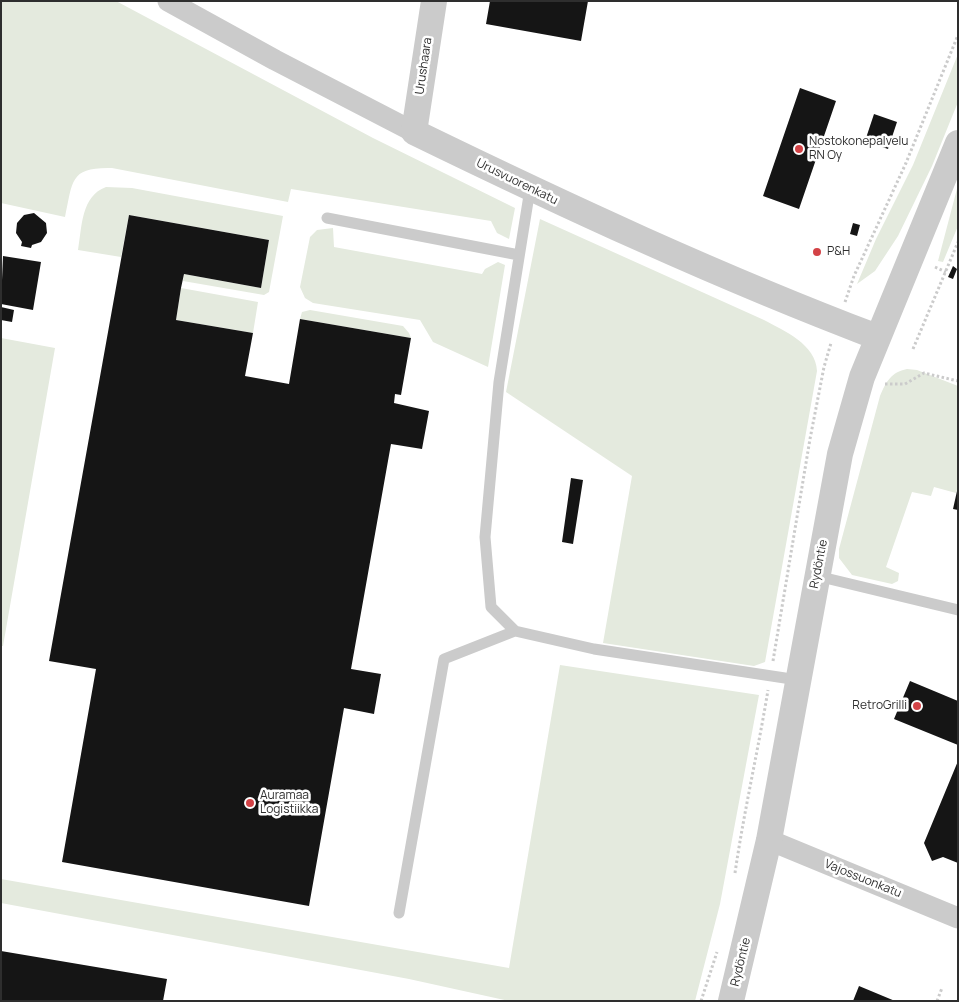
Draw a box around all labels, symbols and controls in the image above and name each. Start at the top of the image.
street label: Urushaara [413,37,435,95]
place label: Nostokonepalvelu RN Oy [809,135,908,163]
marker: Nostokonepalvelu RN Oy [793,143,805,155]
street label: Urusvuorenkatu [474,156,560,208]
place label: P&H [827,245,850,259]
marker: P&H [811,246,823,258]
street label: Rydöntie [807,538,831,590]
place label: RetroGrilli [852,699,907,713]
marker: RetroGrilli [911,700,923,712]
place label: Auramaa Logistiikka [260,789,318,817]
marker: Auramaa Logistiikka [244,797,256,809]
street label: Vajossuonkatu [822,857,904,901]
street label: Rydöntie [728,936,754,988]

